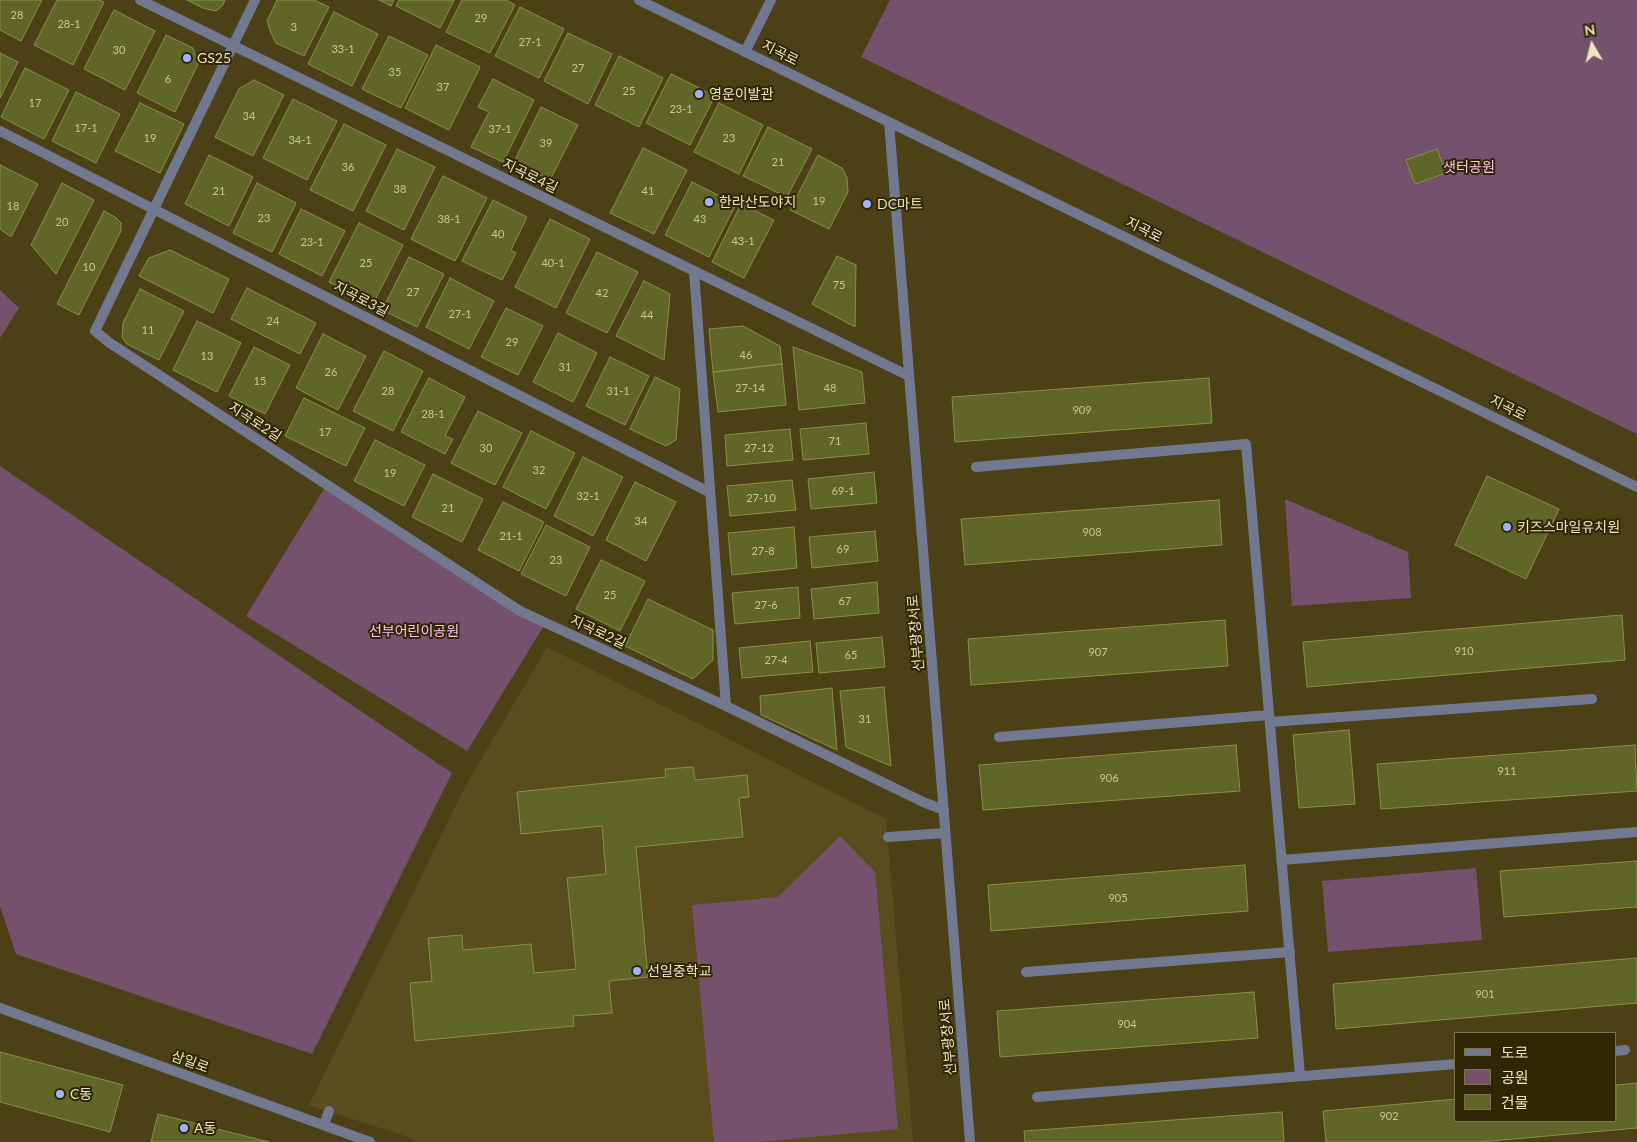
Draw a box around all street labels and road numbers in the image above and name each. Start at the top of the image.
street label: 지곡로 [759,37,801,69]
street label: 지곡로4길 [500,155,560,197]
street label: 지곡로 [1123,214,1165,246]
street label: 지곡로3길 [331,278,391,320]
street label: 지곡로 [1487,392,1529,424]
street label: 지곡로2길 [225,399,285,445]
street label: 선부광장서로 [904,594,928,672]
street label: 지곡로2길 [567,612,629,652]
street label: 선부광장서로 [936,998,960,1076]
street label: 삼일로 [169,1047,211,1077]

